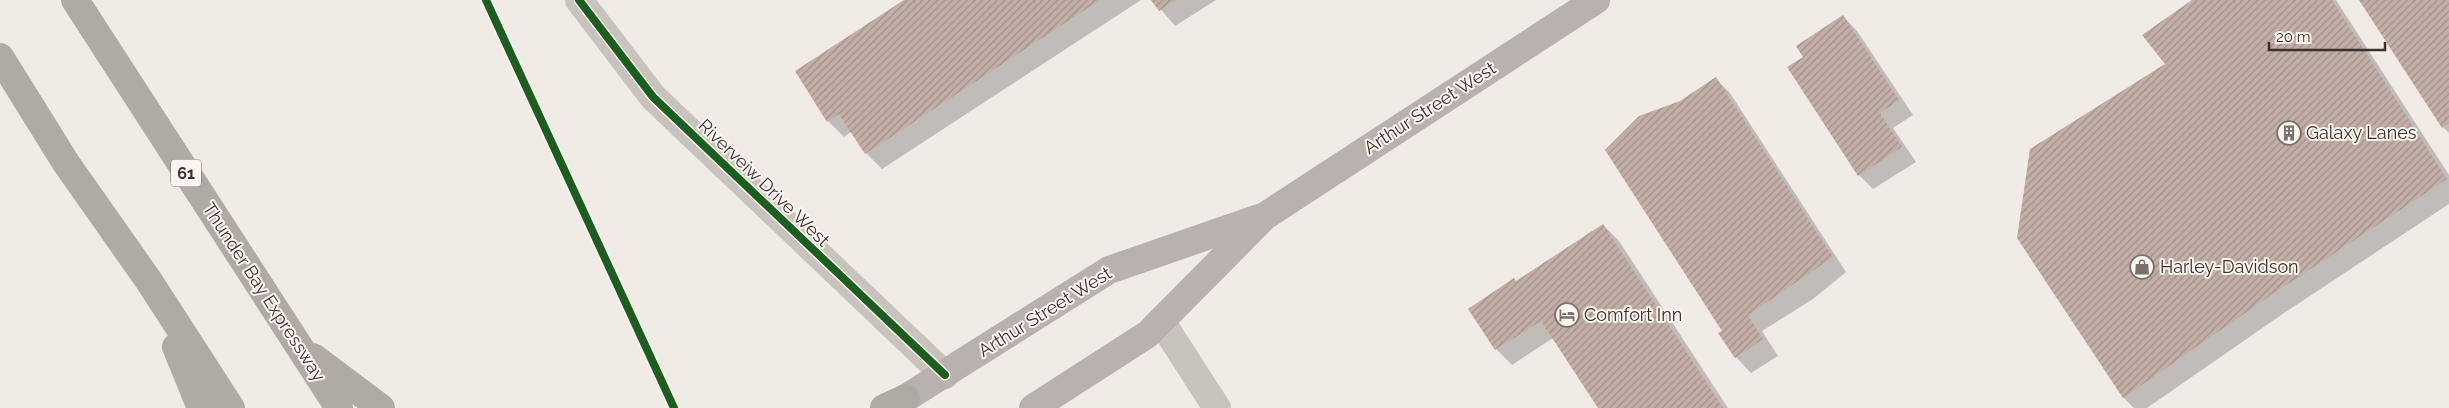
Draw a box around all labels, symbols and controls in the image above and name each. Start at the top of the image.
scale bar [2269,20,2385,52]
text: 20 m [2276,28,2311,46]
street label: Arthur Street West [1360,57,1500,158]
street label: Riverveiw Drive West [694,115,834,251]
building icon: Galaxy Lanes [2276,120,2302,146]
place label: Galaxy Lanes [2306,122,2417,143]
road number: 61 [171,160,201,187]
street label: Thunder Bay Expressway [199,198,330,385]
shop icon: Harley-Davidson [2129,254,2155,280]
place label: Harley-Davidson [2160,256,2299,277]
street label: Arthur Street West [974,262,1115,361]
hotel icon: Comfort Inn [1554,302,1580,328]
place label: Comfort Inn [1584,304,1682,325]

